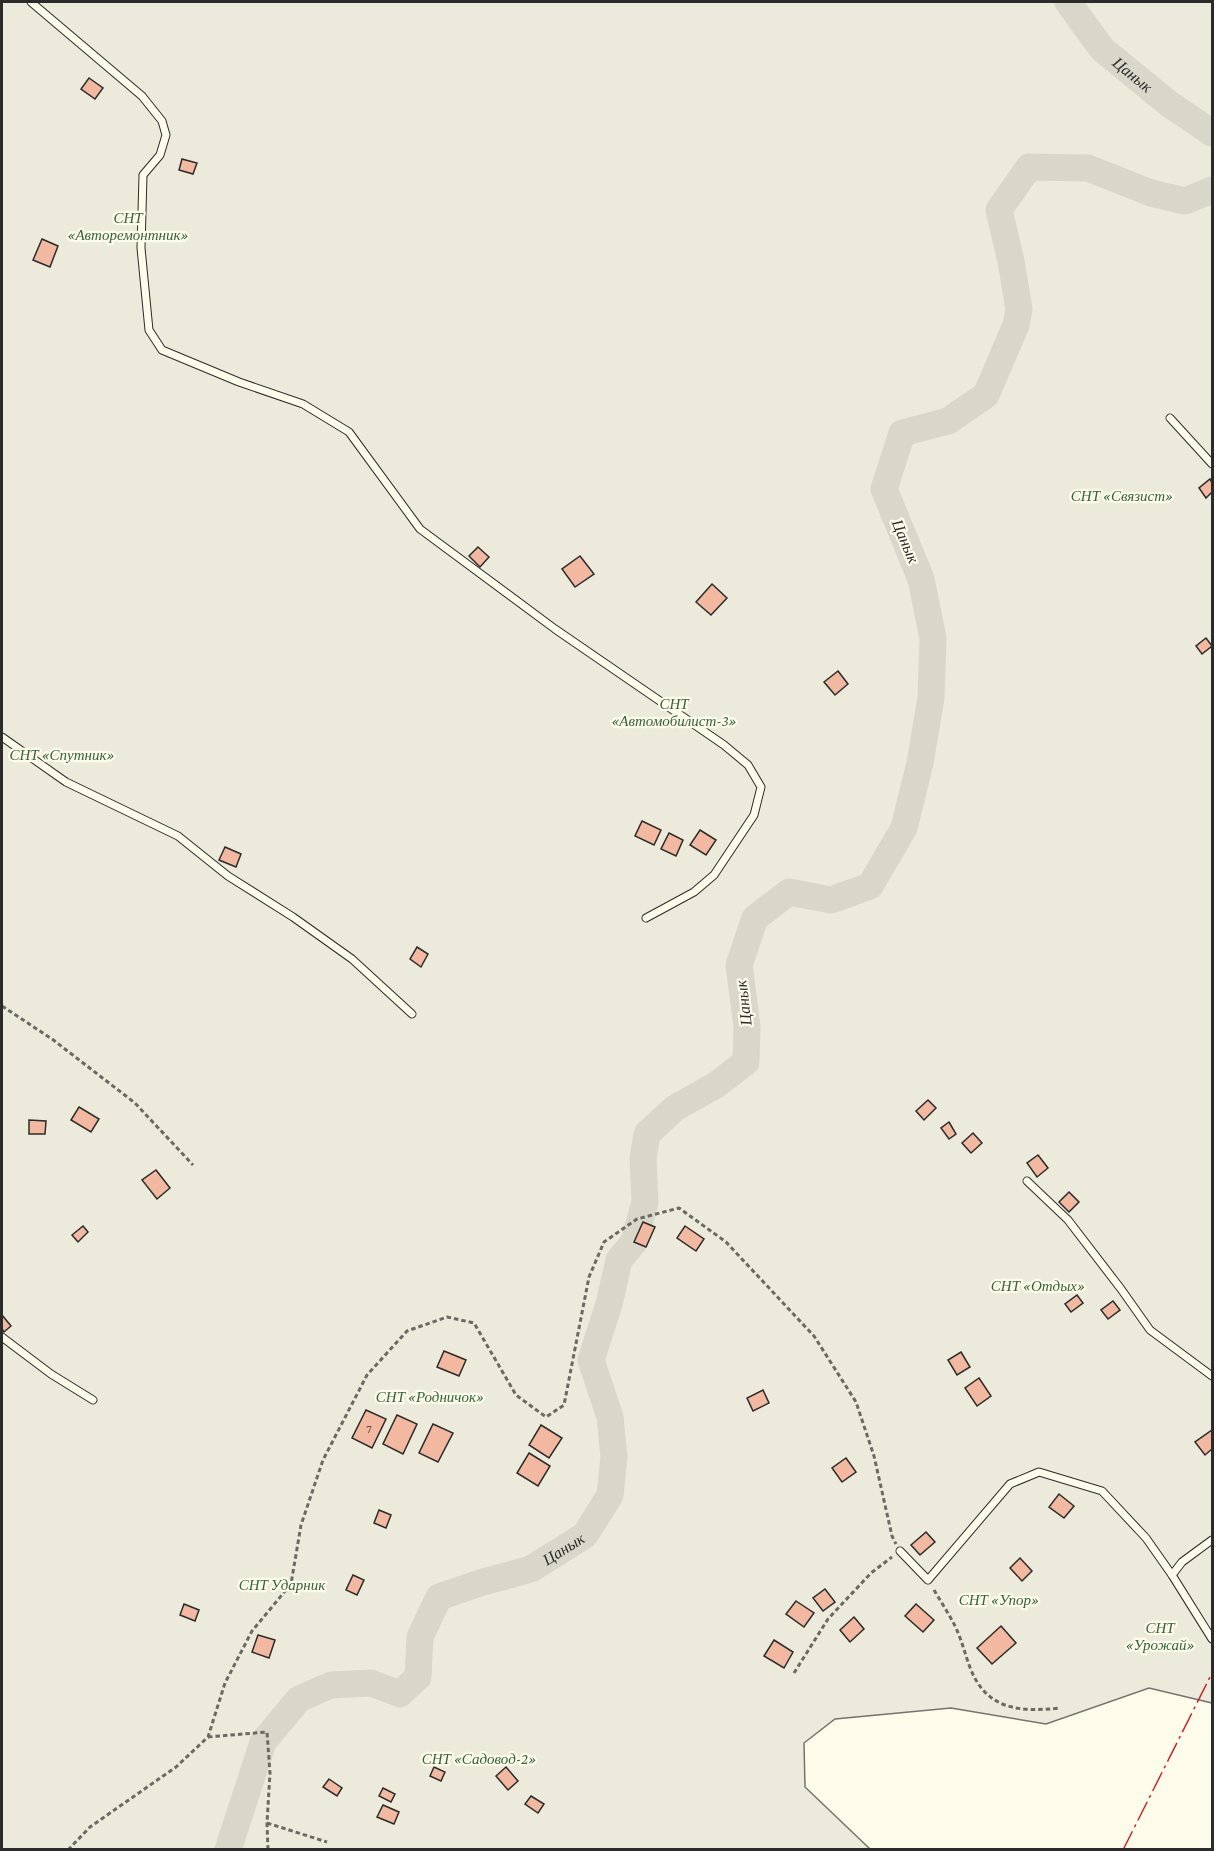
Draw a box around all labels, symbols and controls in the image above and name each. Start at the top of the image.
water label: Цанык [1108,53,1156,96]
park label: СНТ «Авторемонтник» [67,210,189,243]
park label: СНТ «Связист» [1071,488,1173,504]
water label: Цанык [887,516,923,566]
park label: СНТ «Автомобилист-3» [611,696,737,729]
park label: СНТ «Спутник» [9,747,115,763]
water label: Цанык [732,979,756,1028]
park label: СНТ «Отдых» [991,1278,1085,1294]
park label: СНТ «Родничок» [376,1389,484,1405]
house number: 7 [366,1422,372,1436]
water label: Цанык [539,1529,588,1570]
park label: СНТ Ударник [239,1577,326,1593]
park label: СНТ «Упор» [959,1592,1039,1608]
park label: СНТ «Урожай» [1125,1620,1195,1653]
park label: СНТ «Садовод-2» [422,1751,536,1767]

